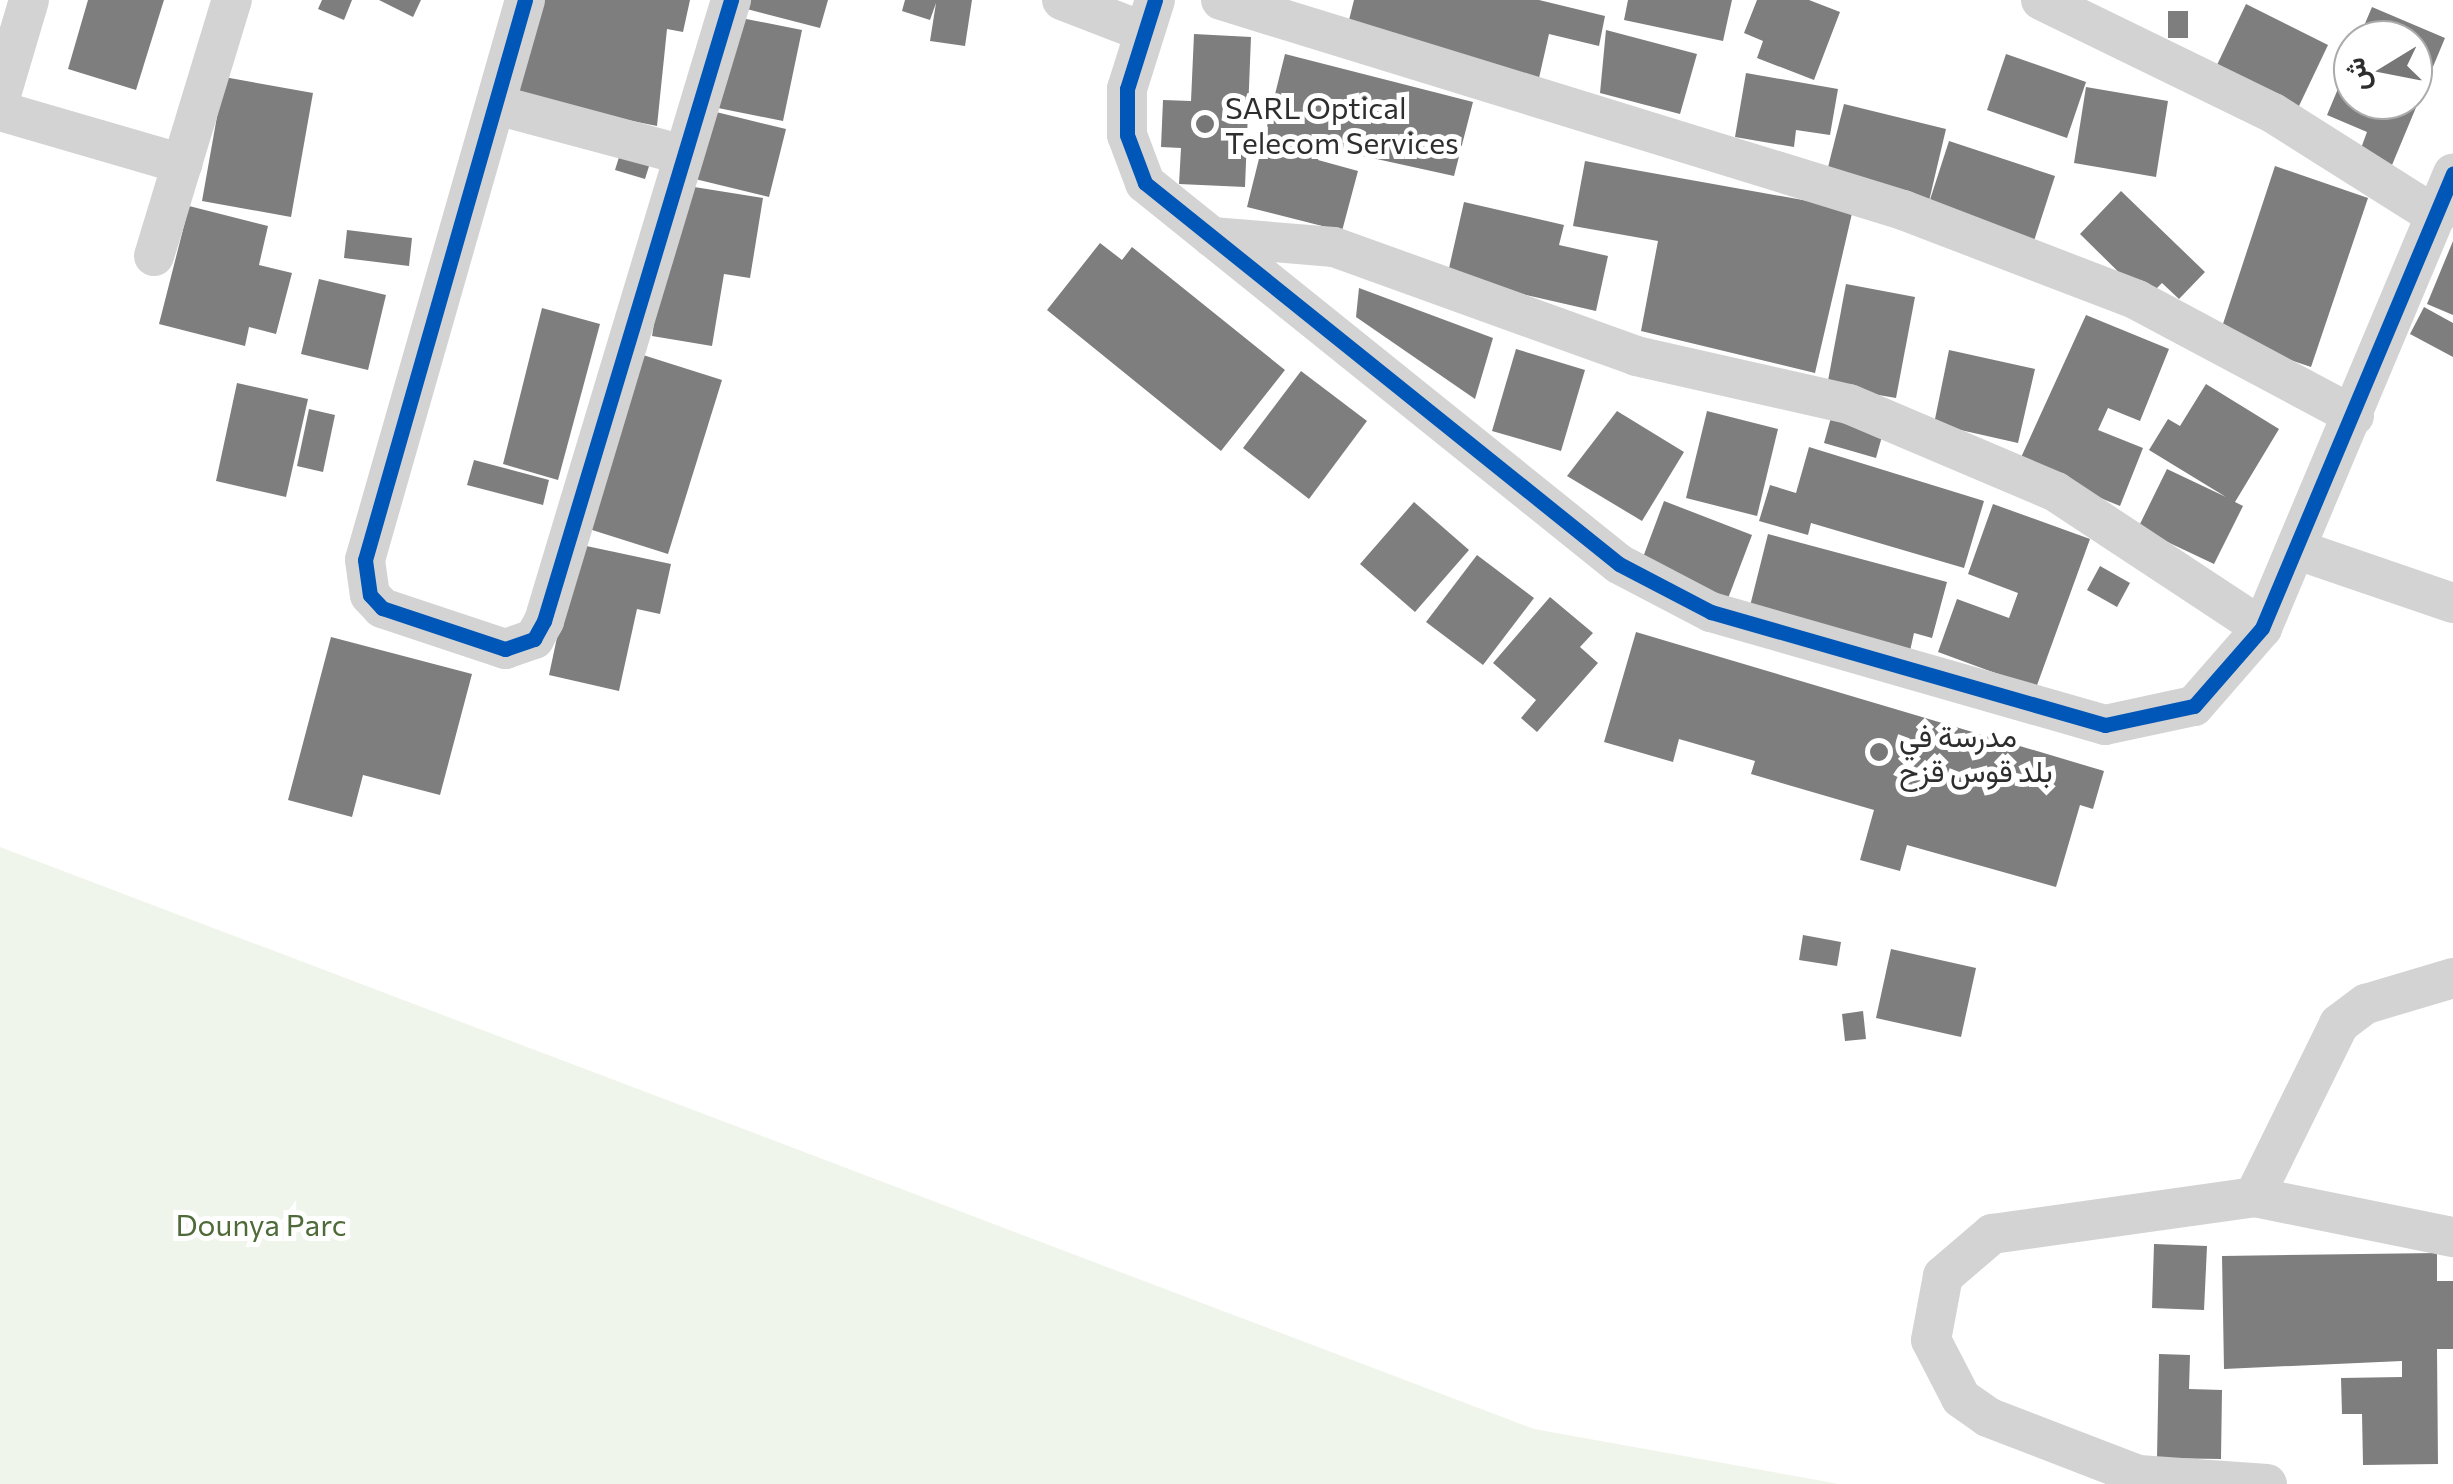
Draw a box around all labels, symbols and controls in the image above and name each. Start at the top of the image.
north arrow [2333,20,2433,120]
text: ش [2336,55,2375,94]
place label: SARL Optical Telecom Services [1225,89,1459,160]
marker: SARL Optical Telecom Services [1194,113,1216,135]
place label: مدرسة في بلد قوس قزح [1899,717,2053,788]
marker: مدرسة في بلد قوس قزح [1868,741,1890,763]
park label: Dounya Parc [175,1206,347,1242]

